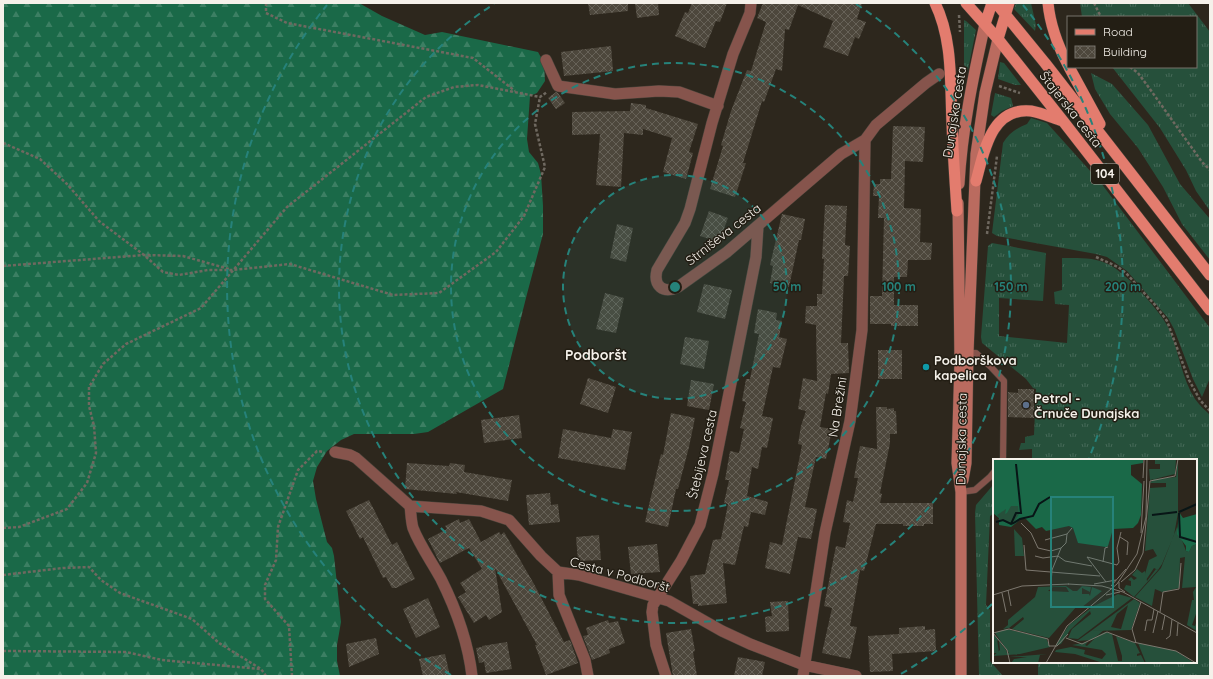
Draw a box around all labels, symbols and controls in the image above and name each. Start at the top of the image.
legend [1067,16,1197,68]
text: Road [1103,24,1133,39]
text: Building [1103,44,1147,59]
street label: Dunajska cesta [939,65,969,159]
street label: Štajerska cesta [1036,68,1106,150]
road number: 104 [1091,164,1119,184]
street label: Strniševa cesta [682,200,764,268]
text: 50 m [773,279,801,294]
text: 100 m [882,279,916,294]
text: 150 m [994,279,1028,294]
text: 200 m [1105,279,1141,294]
centre of rings [668,280,682,294]
district label: Podboršt [565,346,627,364]
place label: Podborškova kapelica [934,352,1017,383]
marker: Podborškova kapelica [921,362,931,372]
street label: Na Brežini [824,376,850,438]
place label: Petrol - Črnuče Dunajska [1034,390,1139,421]
street label: Dunajska cesta [952,393,970,485]
marker: Petrol - Črnuče Dunajska [1021,400,1031,410]
street label: Štebijeva cesta [684,408,720,500]
inset map [993,459,1197,663]
street label: Cesta v Podboršt [568,553,672,595]

